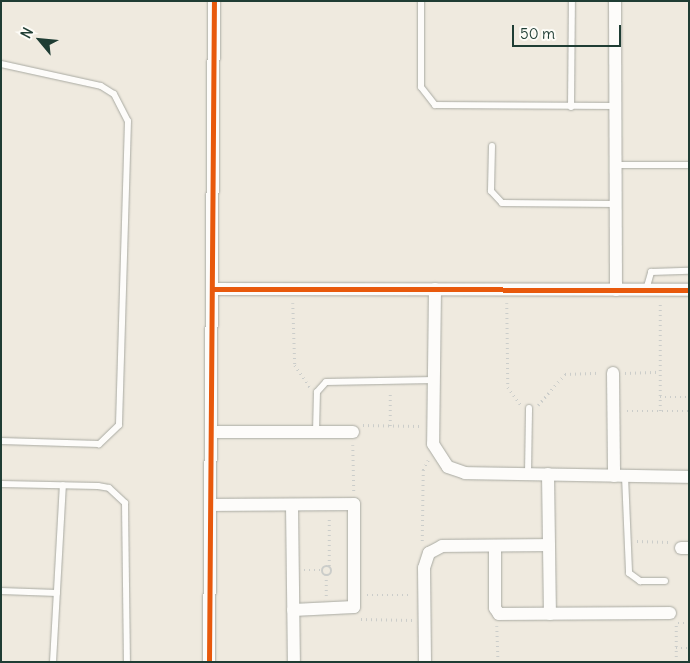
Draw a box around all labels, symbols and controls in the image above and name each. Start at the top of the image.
north arrow [15,15,65,65]
scale bar [515,15,624,47]
text: N [17,24,37,41]
text: 50 m [520,24,555,43]

